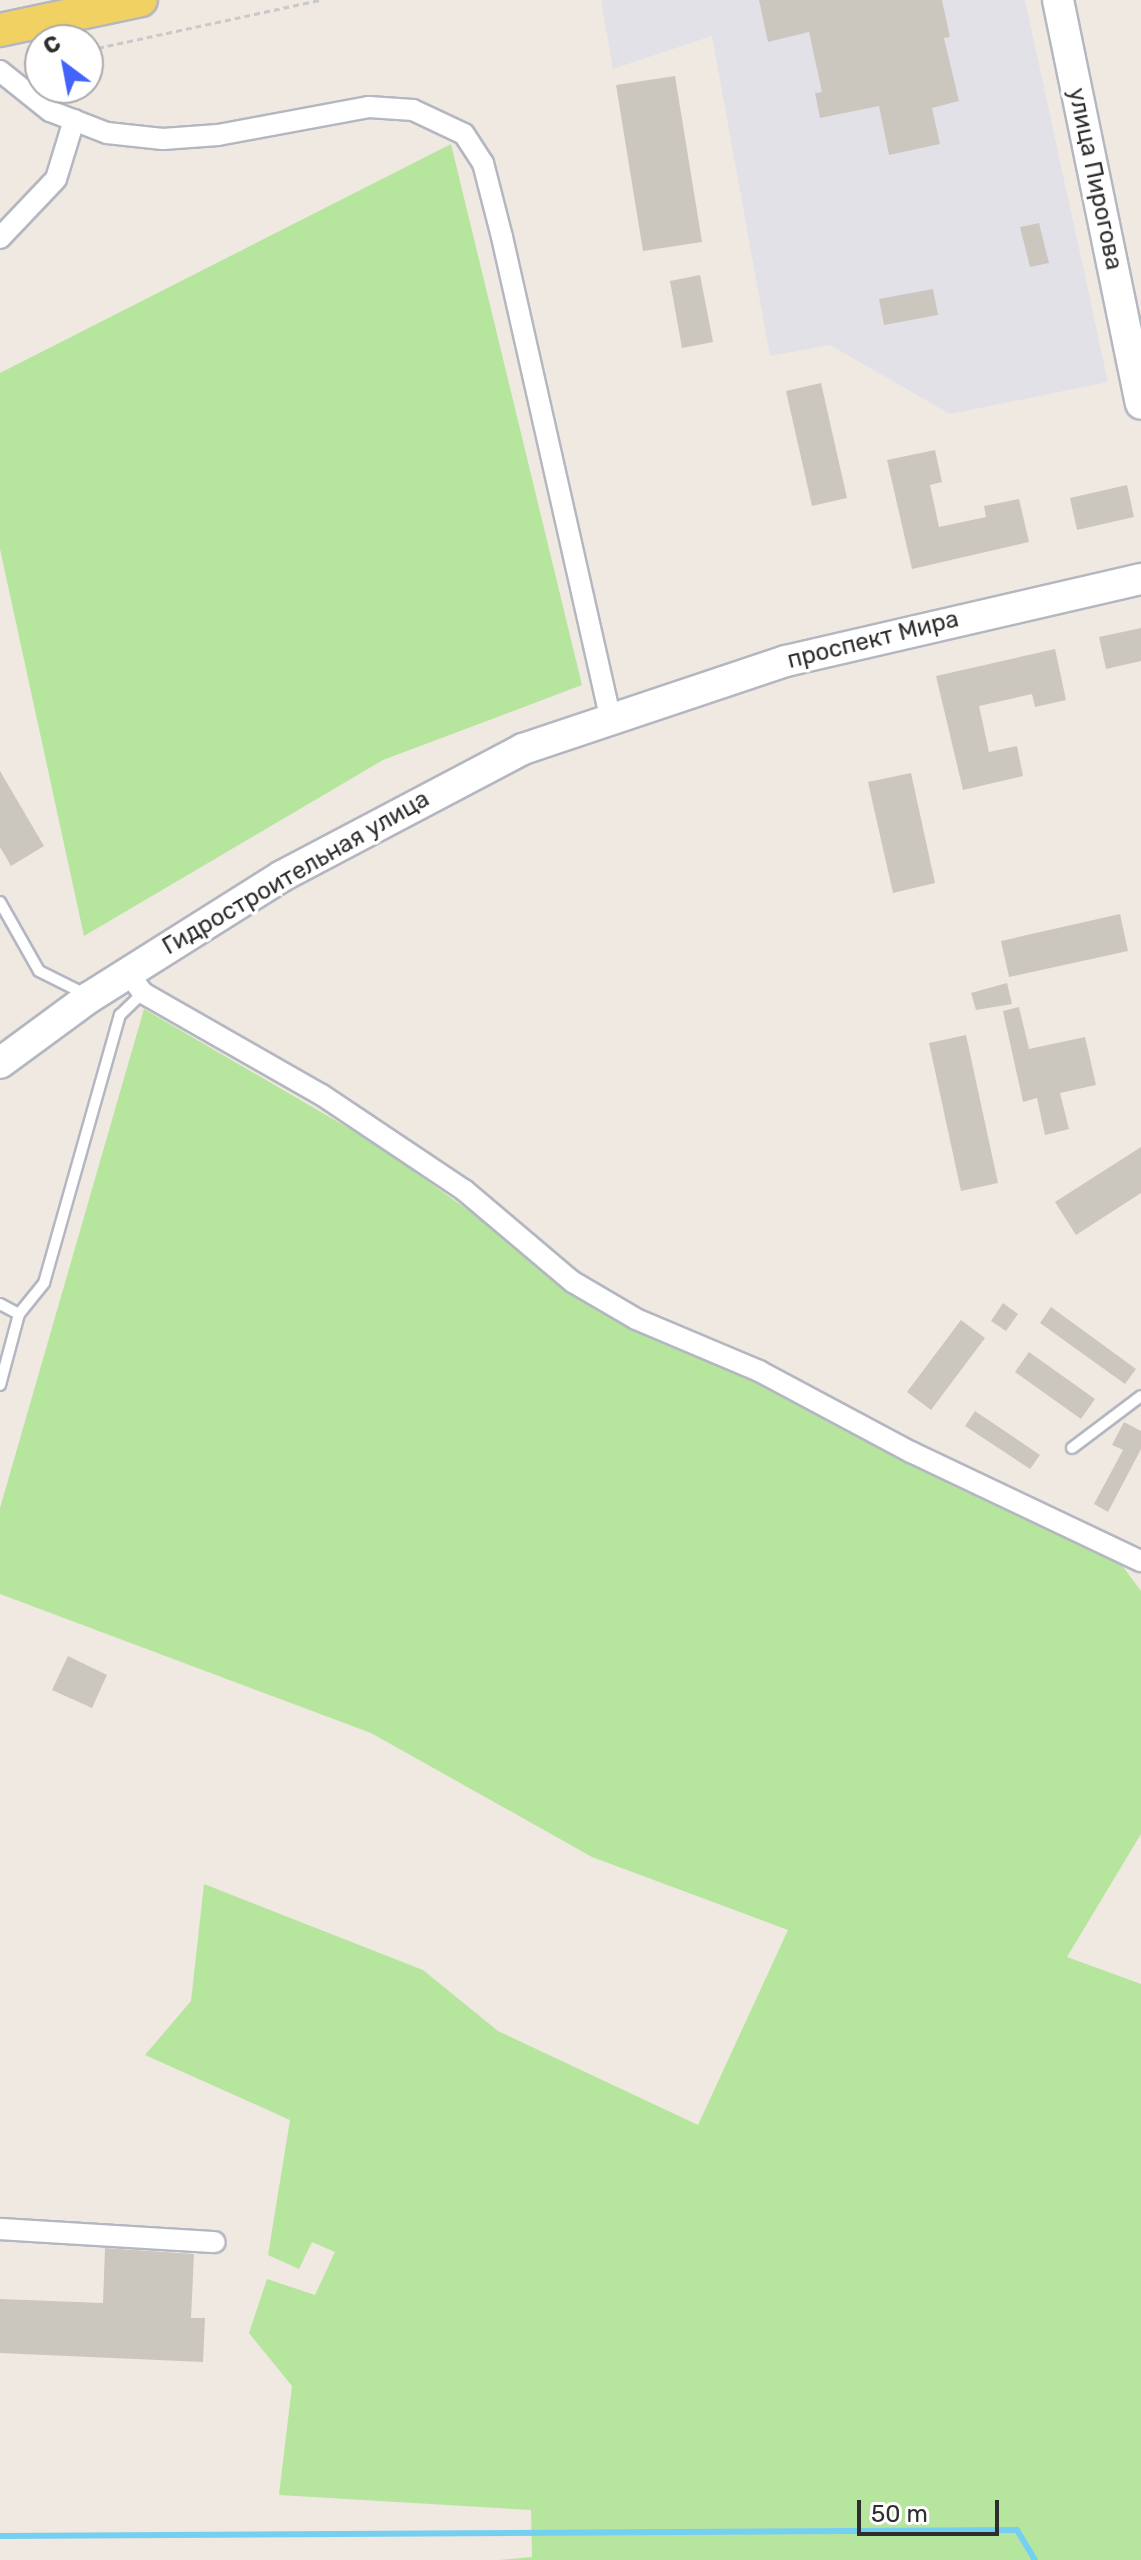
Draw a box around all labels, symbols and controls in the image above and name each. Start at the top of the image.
north arrow [24,24,104,104]
text: С [38,29,66,60]
street label: улица Пирогова [1062,85,1128,273]
street label: проспект Мира [784,605,962,675]
street label: Гидростроительная улица [157,785,435,961]
scale bar [861,2484,1003,2534]
text: 50 m [871,2500,928,2528]

